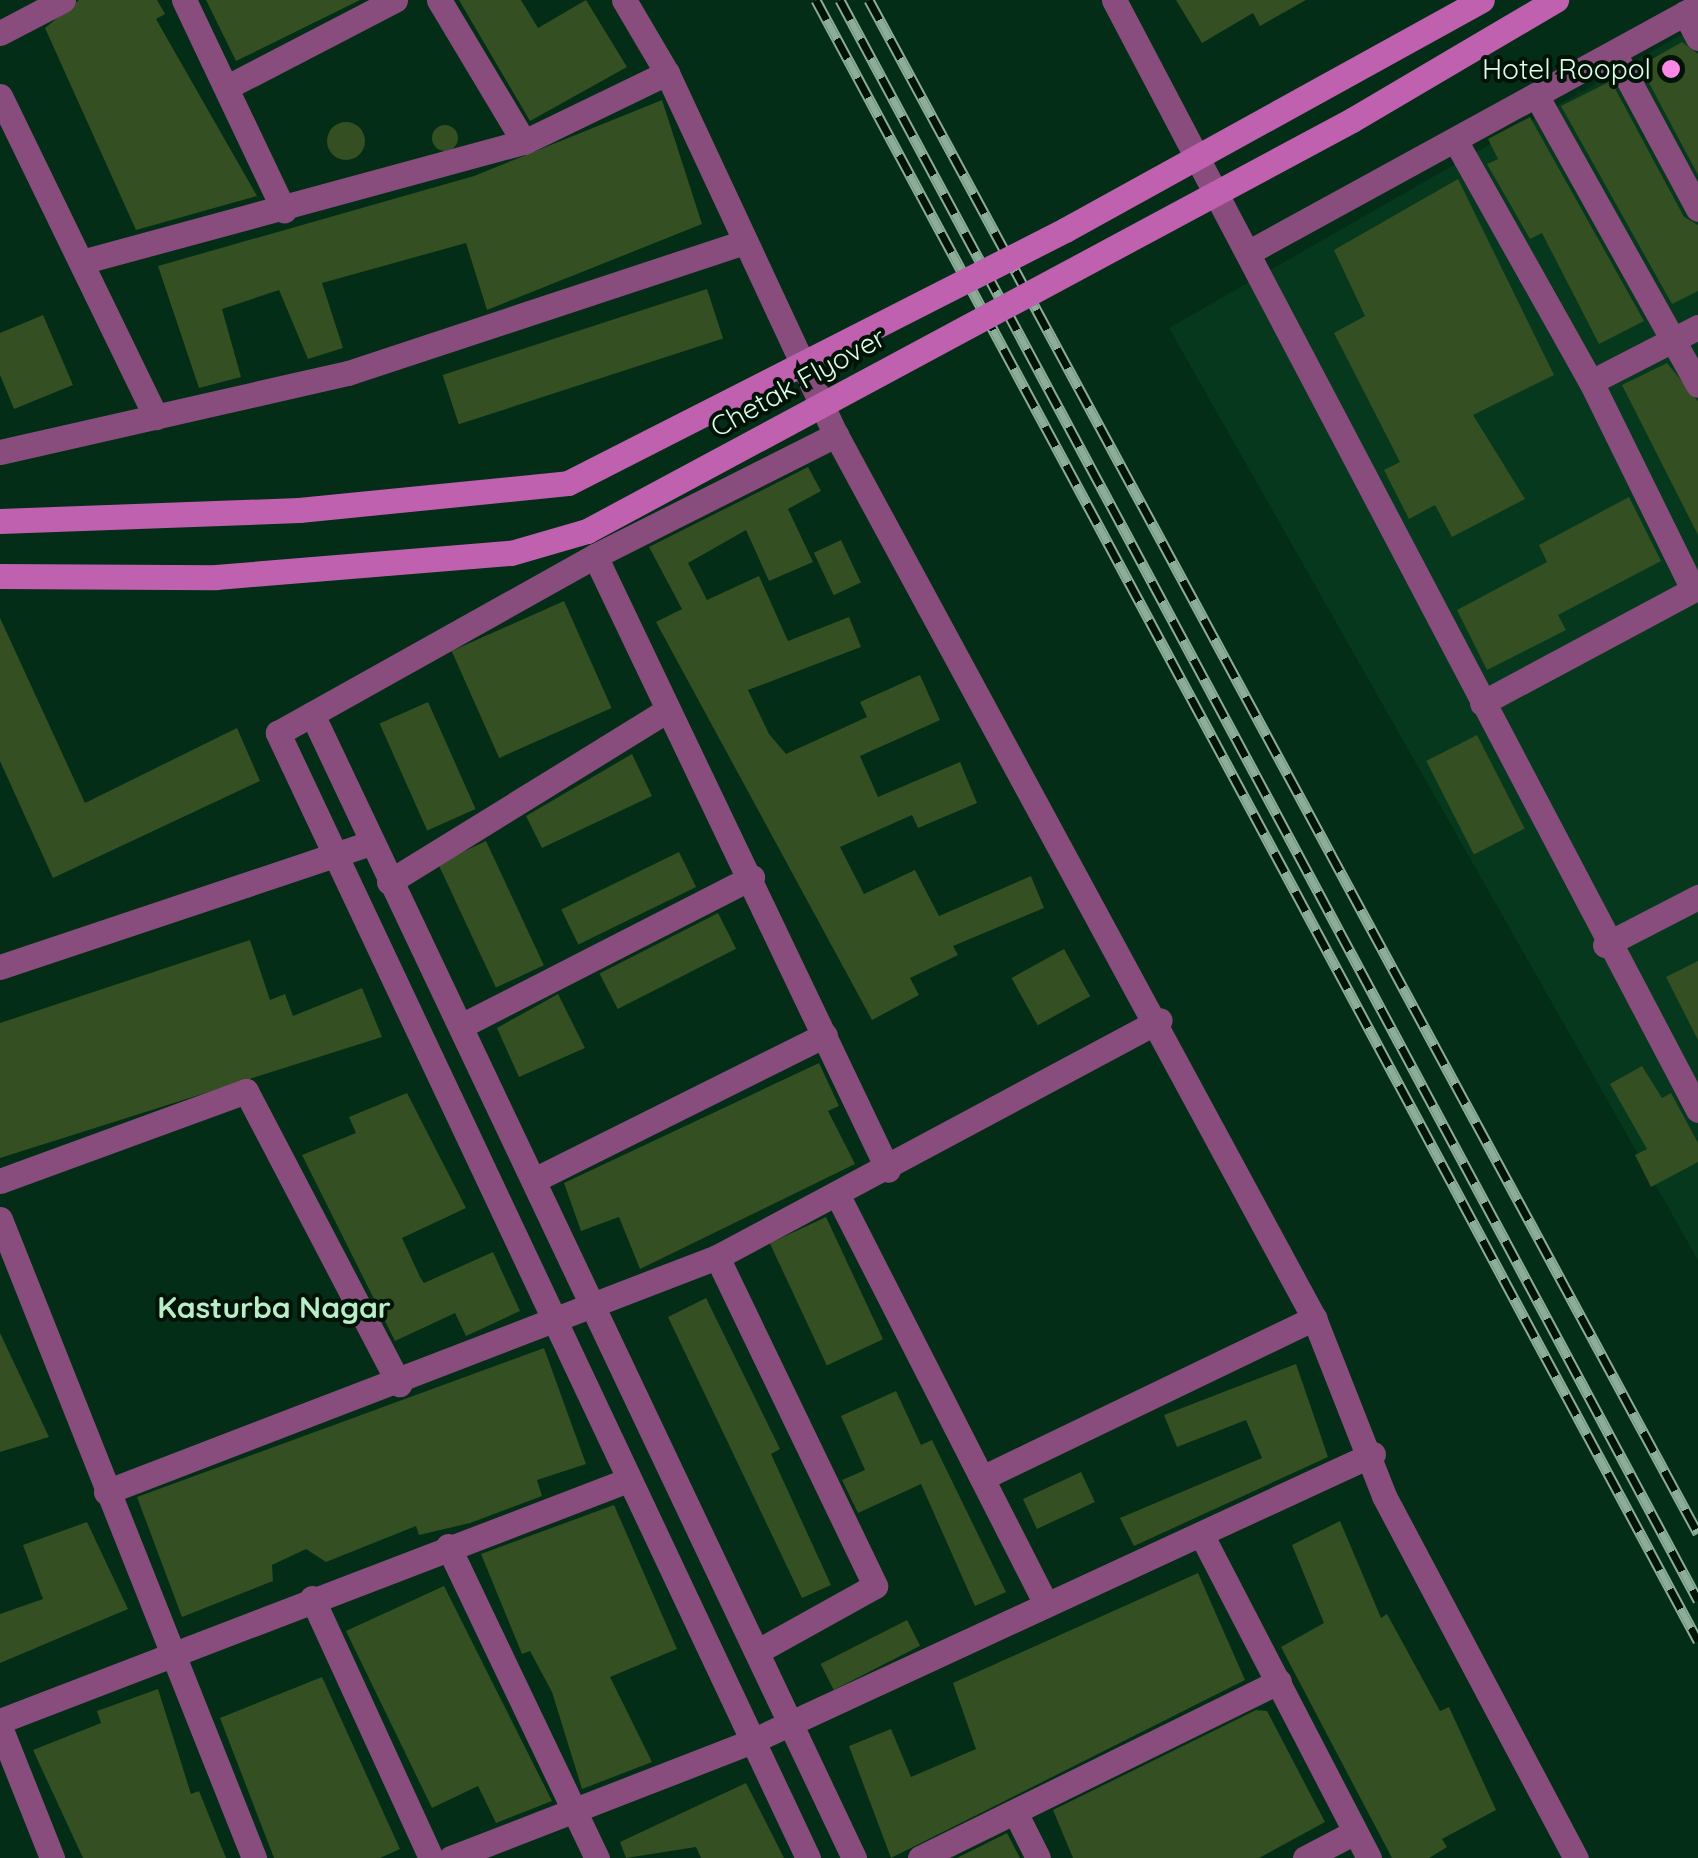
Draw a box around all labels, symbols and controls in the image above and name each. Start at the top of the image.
place label: Hotel Roopol [1482,52,1651,86]
marker: Hotel Roopol [1660,58,1682,80]
street label: Chetak Flyover [705,320,891,444]
district label: Kasturba Nagar [157,1289,391,1325]

